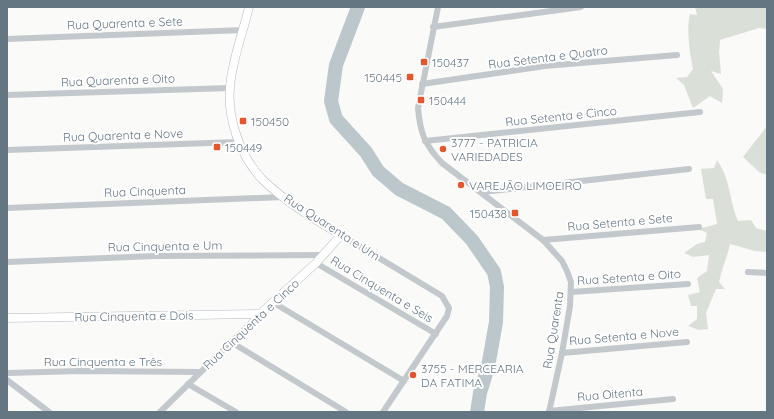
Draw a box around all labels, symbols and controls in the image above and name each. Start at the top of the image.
street label: Rua Quarenta e Sete [67,13,183,33]
street label: Rua Setenta e Quatro [487,42,609,72]
place label: 150437 [432,55,469,70]
marker: 150437 [419,57,429,67]
place label: 150445 [365,70,402,85]
street label: Rua Quarenta e Oito [61,71,175,89]
marker: 150445 [405,72,415,82]
place label: 150444 [429,93,466,108]
marker: 150444 [416,95,426,105]
street label: Rua Setenta e Cinco [505,103,617,129]
place label: 150450 [251,114,289,129]
marker: 150450 [238,116,248,126]
street label: Rua Quarenta e Nove [63,125,184,145]
place label: 3777 - PATRICIA VARIEDADES [451,135,538,164]
place label: 150449 [225,140,263,155]
marker: 150449 [212,142,222,152]
marker: 3777 - PATRICIA VARIEDADES [438,144,448,154]
place label: VAREJÃO LIMOEIRO [469,178,582,193]
marker: VAREJÃO LIMOEIRO [456,180,466,190]
street label: Rua Cinquenta [104,182,186,200]
street label: Rua Quarenta e Um [281,190,383,264]
place label: 150438 [470,206,507,221]
marker: 150438 [510,208,520,218]
street label: Rua Setenta e Sete [567,210,673,234]
street label: Rua Cinquenta e Um [108,237,222,254]
street label: Rua Cinquenta e Seis [328,252,436,326]
street label: Rua Setenta e Oito [576,266,682,288]
street label: Rua Cinquenta e Cinco [200,276,302,372]
street label: Rua Quarenta [539,290,567,370]
street label: Rua Cinquenta e Dois [74,307,194,325]
street label: Rua Setenta e Nove [568,324,680,348]
street label: Rua Cinquenta e Três [44,354,163,369]
place label: 3755 - MERCEARIA DA FATIMA [421,361,524,390]
marker: 3755 - MERCEARIA DA FATIMA [408,370,418,380]
street label: Rua Oitenta [576,384,644,404]

